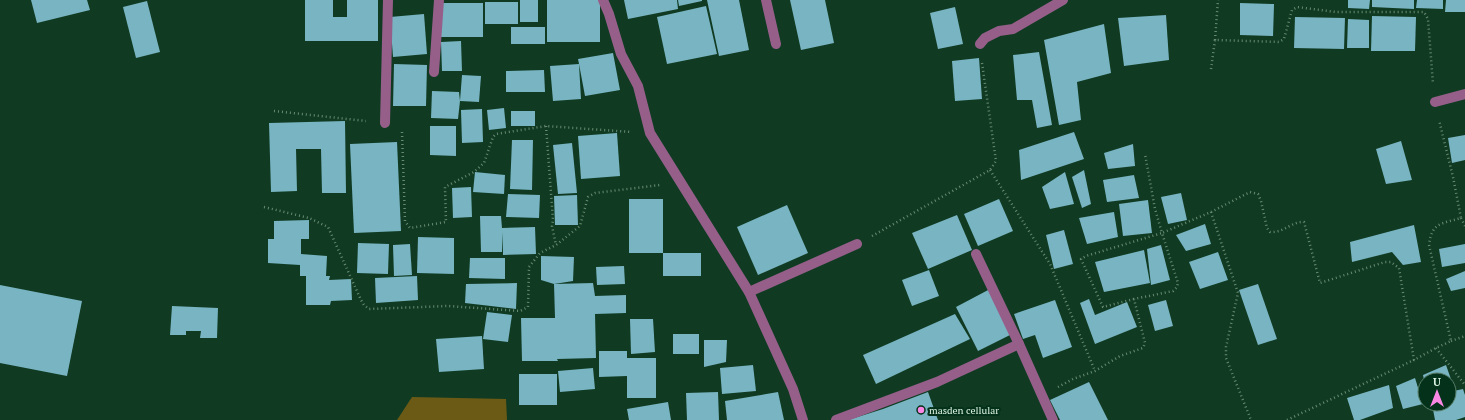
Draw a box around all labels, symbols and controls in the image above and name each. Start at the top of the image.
north arrow [1417,372,1457,412]
text: U [1433,375,1441,389]
place label: masden cellular [929,404,999,417]
marker: masden cellular [916,405,926,415]

